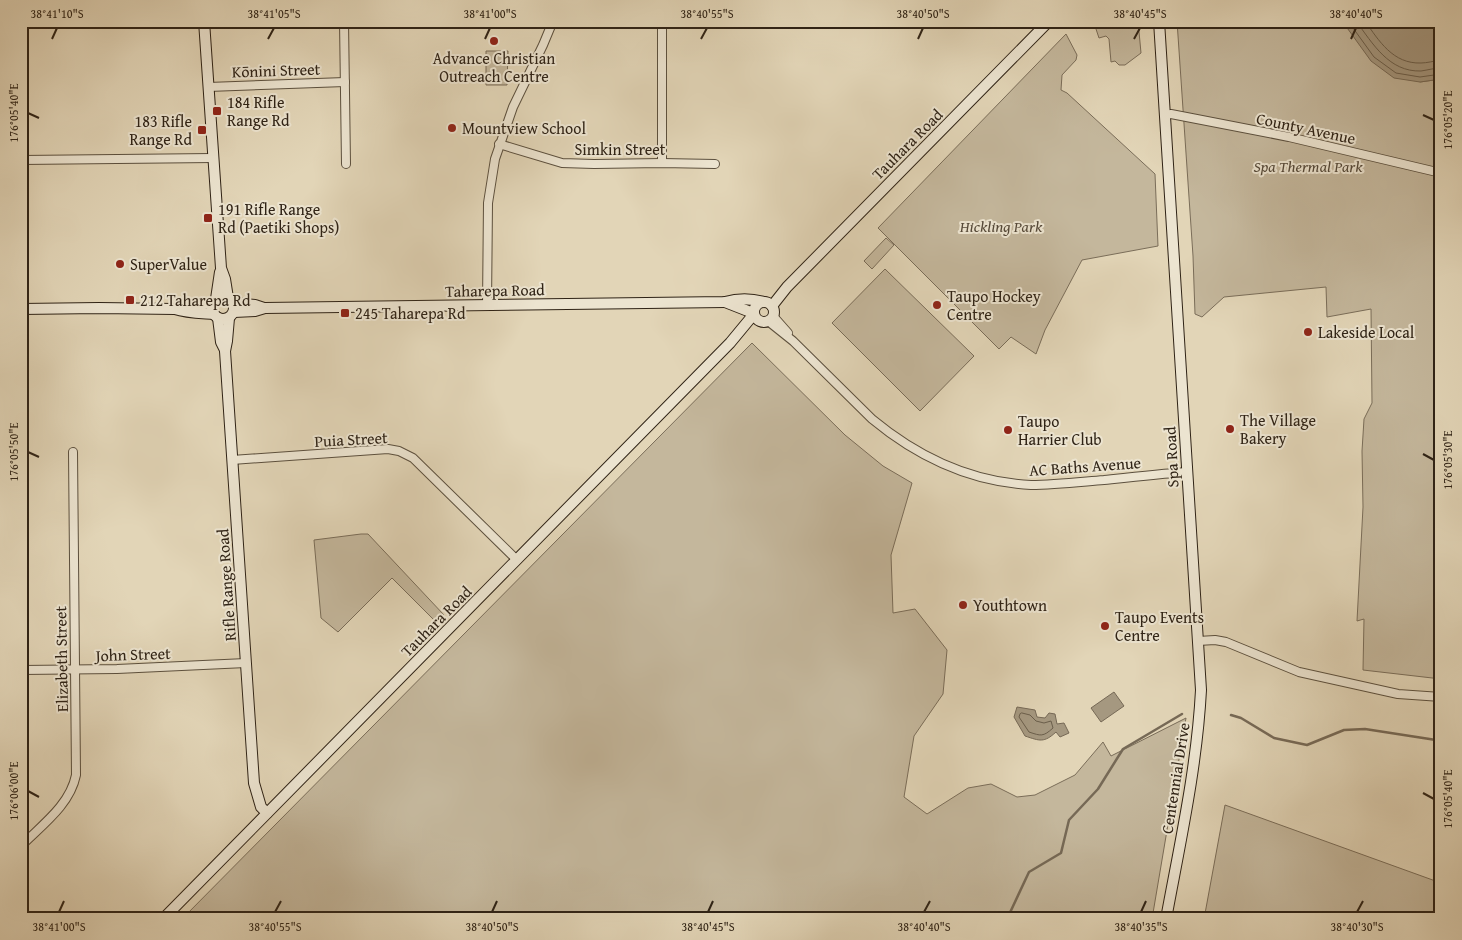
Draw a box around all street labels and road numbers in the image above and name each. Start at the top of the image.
street label: Kōnini Street [231,56,321,84]
street label: Tauhara Road [866,103,948,185]
street label: County Avenue [1254,106,1358,150]
street label: Simkin Street [575,137,666,161]
street label: Taharepa Road [445,277,545,303]
street label: Puia Street [314,425,389,453]
street label: Spa Road [1157,425,1185,488]
street label: AC Baths Avenue [1028,450,1142,482]
street label: Rifle Range Road [210,528,242,642]
street label: Tauhara Road [395,580,477,662]
street label: Elizabeth Street [48,605,74,712]
street label: John Street [93,641,171,667]
street label: Centennial Drive [1154,721,1196,835]

